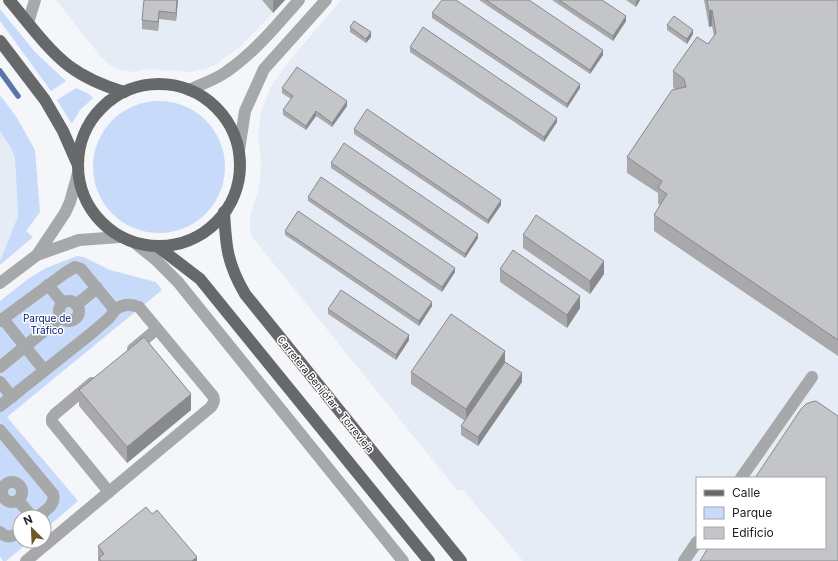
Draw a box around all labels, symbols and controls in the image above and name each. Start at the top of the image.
park label: Parque de Tráfico [23,312,71,336]
street label: Carretera Benijófar - Torrevieja [275,333,377,455]
legend [696,477,826,549]
text: Calle [732,485,760,500]
text: Parque [732,505,772,520]
north arrow [12,509,52,549]
text: N [21,512,35,528]
text: Edificio [732,525,774,540]

